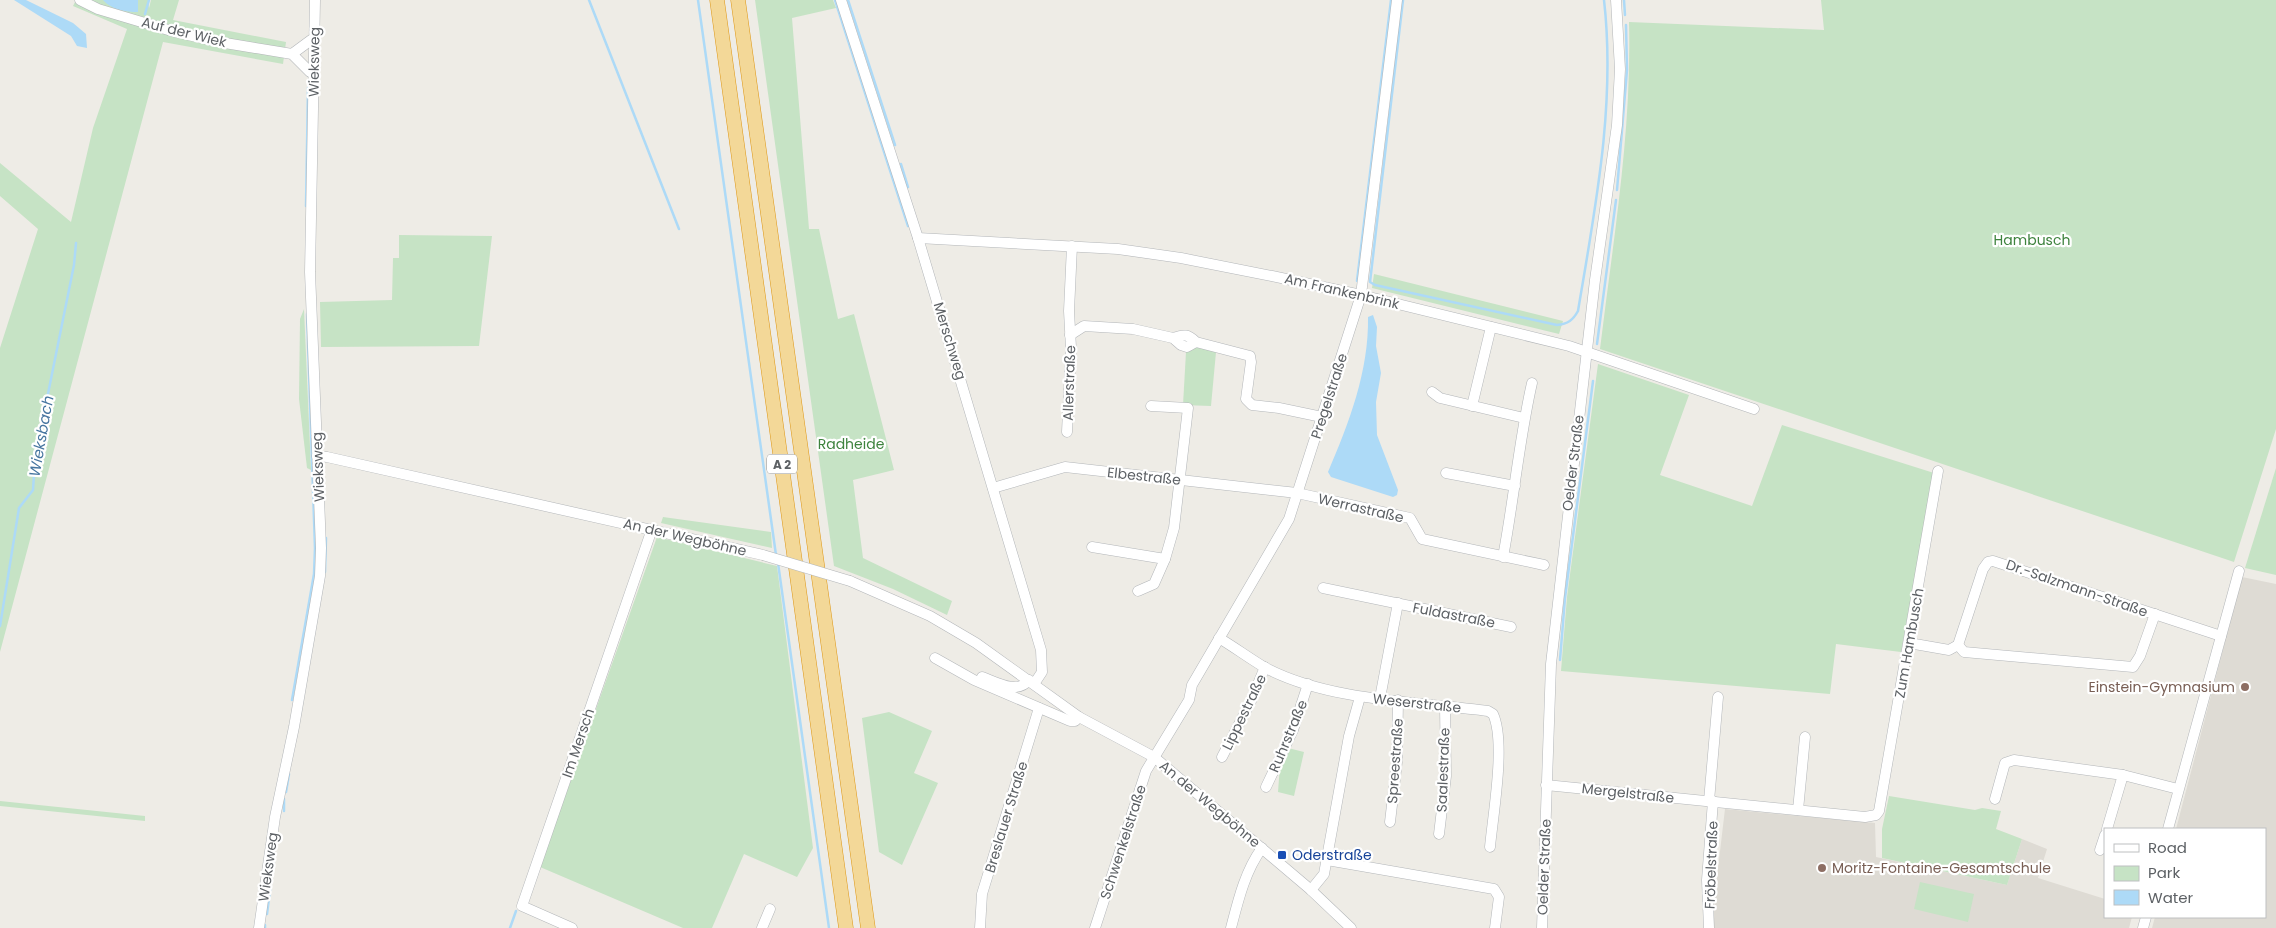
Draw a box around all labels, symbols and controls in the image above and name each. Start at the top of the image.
street label: Auf der Wiek [139,12,229,52]
street label: Wieksweg [303,27,325,97]
park label: Hambusch [1994,230,2070,250]
street label: Am Frankenbrink [1283,268,1402,314]
street label: Merschweg [929,300,971,382]
street label: Allerstraße [1058,345,1080,421]
street label: Pregelstraße [1306,350,1352,441]
water label: Wieksbach [24,394,58,478]
street label: Oelder Straße [1557,414,1589,512]
street label: Wieksweg [307,432,329,502]
park label: Radheide [818,434,885,454]
road number: A 2 [767,454,797,474]
street label: Elbestraße [1106,462,1182,490]
street label: Werrastraße [1316,488,1406,528]
street label: An der Wegböhne [621,513,749,561]
street label: Dr.-Salzmann-Straße [2003,554,2151,622]
street label: Zum Hambusch [1889,586,1929,700]
street label: Fuldastraße [1411,597,1497,633]
street label: Lippestraße [1217,670,1271,753]
place label: Einstein-Gymnasium [2088,677,2235,697]
marker: Einstein-Gymnasium [2239,681,2251,693]
street label: Weserstraße [1372,688,1463,718]
street label: Ruhrstraße [1264,696,1312,775]
street label: Im Mersch [557,706,599,780]
street label: Spreestraße [1382,717,1408,804]
street label: Saalestraße [1432,727,1454,813]
street label: An der Wegböhne [1155,756,1265,852]
street label: Breslauer Straße [980,759,1033,875]
street label: Mergelstraße [1581,778,1676,808]
street label: Schwenkelstraße [1095,782,1151,902]
street label: Oelder Straße [1532,818,1556,916]
street label: Fröbelstraße [1699,820,1723,909]
legend [2104,828,2266,918]
street label: Wieksweg [253,831,283,903]
text: Road [2148,837,2187,858]
place label: Oderstraße [1292,845,1372,865]
marker: Oderstraße [1276,849,1288,861]
place label: Moritz-Fontaine-Gesamtschule [1832,858,2051,878]
marker: Moritz-Fontaine-Gesamtschule [1816,862,1828,874]
text: Park [2148,862,2180,883]
text: Water [2148,887,2194,908]

